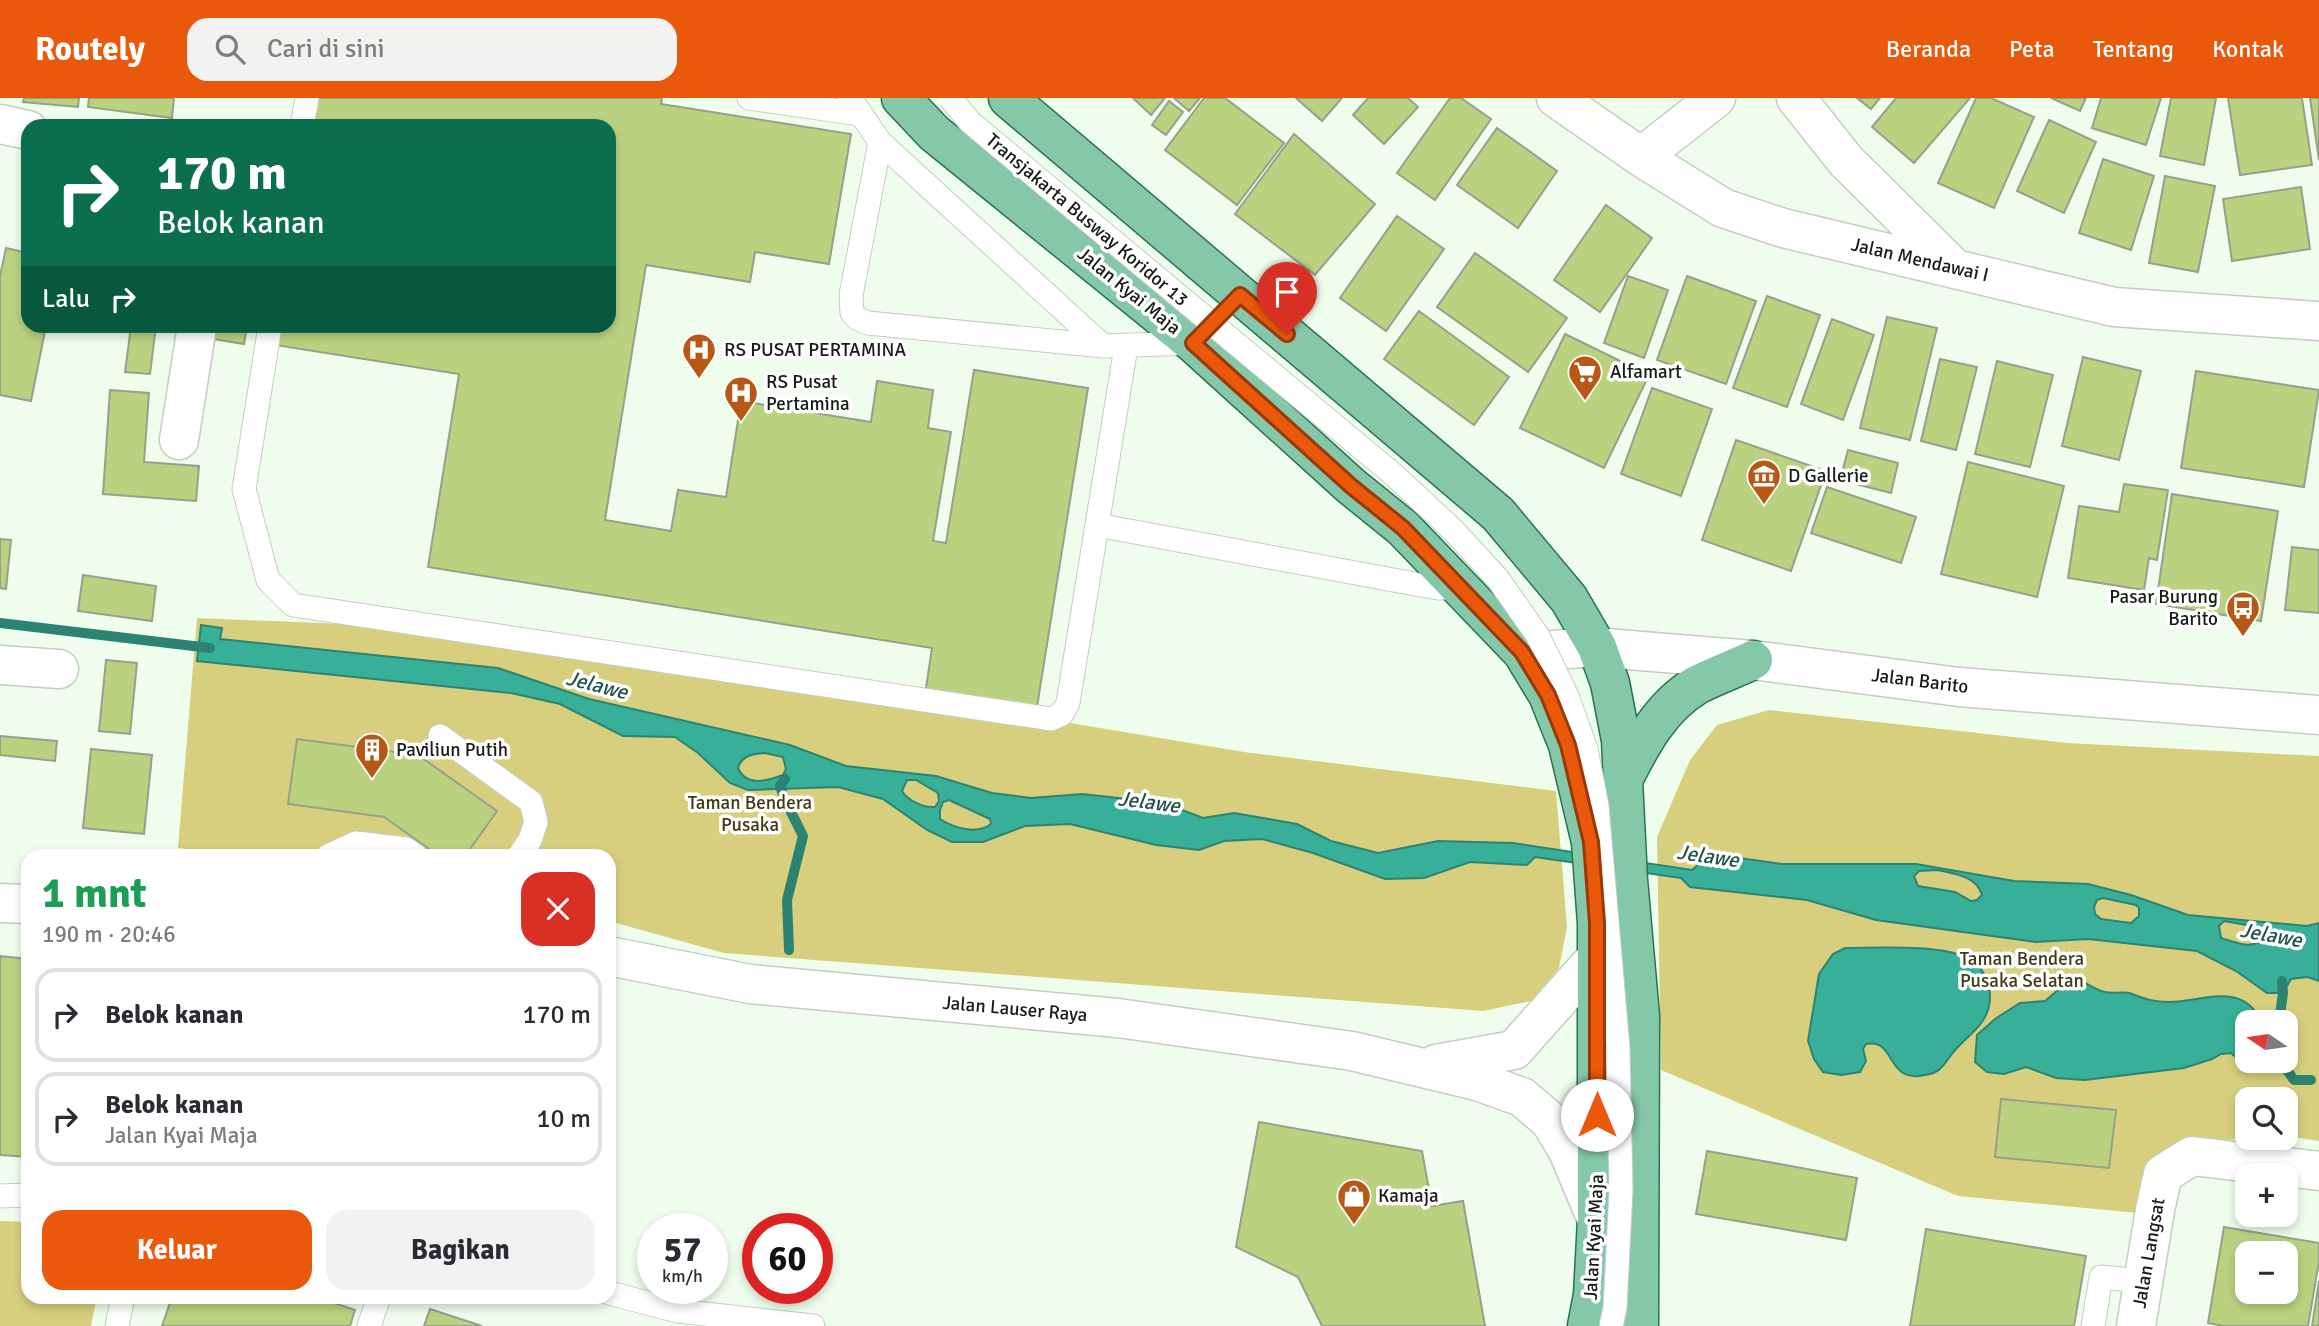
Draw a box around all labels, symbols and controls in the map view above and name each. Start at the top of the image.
search box [187,18,677,81]
text: Routely [35,29,145,70]
icon: search [211,30,249,68]
text: Cari di sini [267,33,385,65]
text: Beranda [1886,34,1971,64]
text: Peta [2009,34,2055,64]
text: Tentang [2093,34,2174,64]
text: Kontak [2212,34,2284,64]
street label: Transjakarta Busway Koridor 13 [981,128,1193,312]
text: 170 m [157,143,287,203]
icon: right [42,147,133,238]
text: Belok kanan [157,203,325,242]
street label: Jalan Mendawai I [1849,233,1991,287]
street label: Jalan Kyai Maja [1072,242,1186,340]
pin [1257,262,1317,334]
icon: arrive [1268,273,1306,311]
icon: right [104,280,142,318]
text: Lalu [42,283,90,315]
hospital icon: RS PUSAT PERTAMINA [680,331,718,380]
place label: RS PUSAT PERTAMINA [724,338,907,362]
supermarket icon: Alfamart [1566,353,1604,402]
place label: Alfamart [1610,360,1682,384]
place label: RS Pusat Pertamina [766,370,850,416]
hospital icon: RS Pusat Pertamina [722,374,760,423]
museum icon: D Gallerie [1745,457,1783,506]
place label: D Gallerie [1788,464,1869,488]
place label: Pasar Burung Barito [2109,585,2218,631]
bus stop icon: Pasar Burung Barito [2224,589,2262,638]
street label: Jalan Barito [1870,663,1970,699]
water label: Jelawe [564,665,632,705]
building icon: Paviliun Putih [353,731,391,780]
place label: Paviliun Putih [396,738,508,762]
water label: Jelawe [1117,785,1183,819]
park label: Taman Bendera Pusaka [688,791,812,837]
water label: Jelawe [1676,839,1742,873]
text: 1 mnt [42,868,147,919]
button: close [521,872,595,946]
water label: Jelawe [2238,917,2305,953]
text: 190 m · 20:46 [42,920,176,949]
park label: Taman Bendera Pusaka Selatan [1960,947,2084,993]
street label: Jalan Lauser Raya [942,991,1088,1027]
icon: right [46,996,84,1034]
text: Belok kanan [105,999,243,1031]
text: 170 m [522,999,591,1031]
north arrow [2235,1010,2298,1073]
map controls [2235,1010,2298,1304]
position arrow [1560,1078,1634,1152]
button: search [2235,1087,2298,1150]
text: Belok kanan [105,1089,243,1121]
icon: right [46,1100,84,1138]
text: 10 m [536,1103,591,1135]
text: Jalan Kyai Maja [105,1121,258,1150]
button: + [2235,1164,2298,1227]
street label: Jalan Kyai Maja [1579,1173,1609,1301]
shop icon: Kamaja [1335,1177,1373,1226]
place label: Kamaja [1378,1184,1439,1208]
street label: Jalan Langsat [2127,1196,2171,1310]
button: Keluar [42,1210,312,1290]
button: Bagikan [326,1210,595,1290]
speed limit sign: 60 [742,1213,833,1304]
text: 57 [664,1228,701,1271]
button: − [2235,1241,2298,1304]
text: km/h [662,1265,703,1287]

